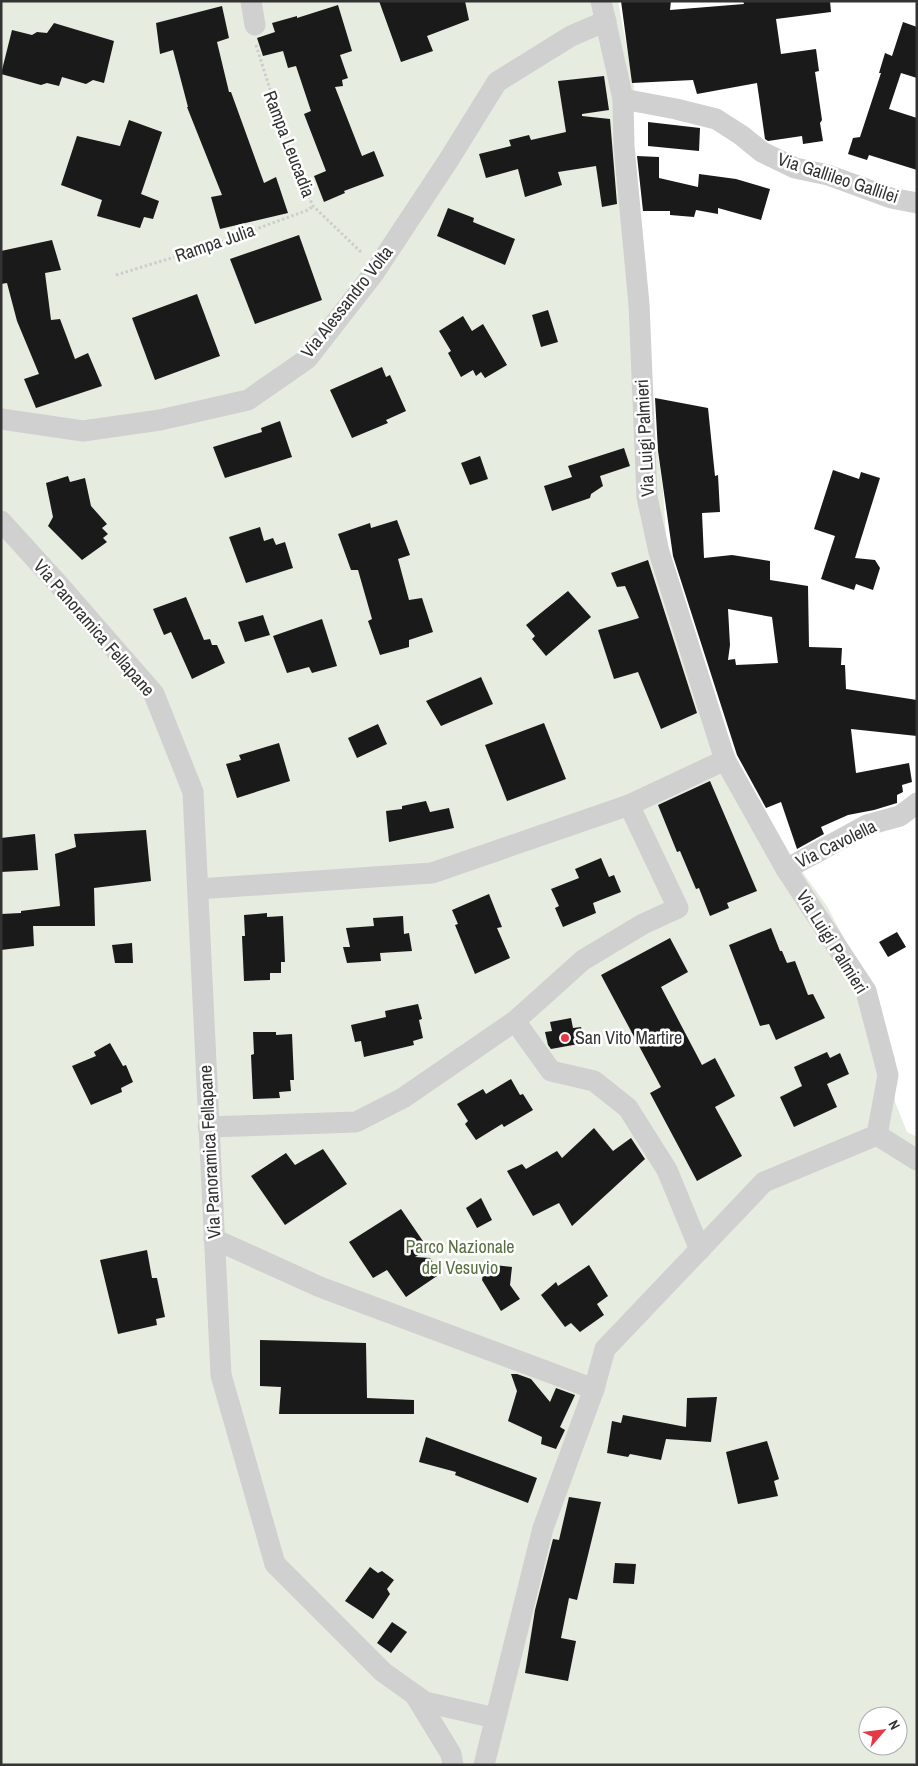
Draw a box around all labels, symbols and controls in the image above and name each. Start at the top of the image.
street label: Rampa Leucadia [258,87,321,201]
street label: Via Gallileo Gallilei [774,146,902,209]
street label: Rampa Julia [172,217,258,268]
street label: Via Alessandro Volta [295,240,398,363]
street label: Via Luigi Palmieri [629,378,660,498]
street label: Via Panoramica Fellapane [28,554,161,701]
street label: Via Cavolella [791,813,880,874]
street label: Via Luigi Palmieri [791,885,874,998]
place label: San Vito Martire [575,1025,682,1050]
marker: San Vito Martire [559,1032,571,1044]
street label: Via Panoramica Fellapane [192,1065,227,1239]
park label: Parco Nazionale del Vesuvio [405,1234,515,1280]
north arrow [858,1706,908,1756]
text: N [885,1717,904,1733]

